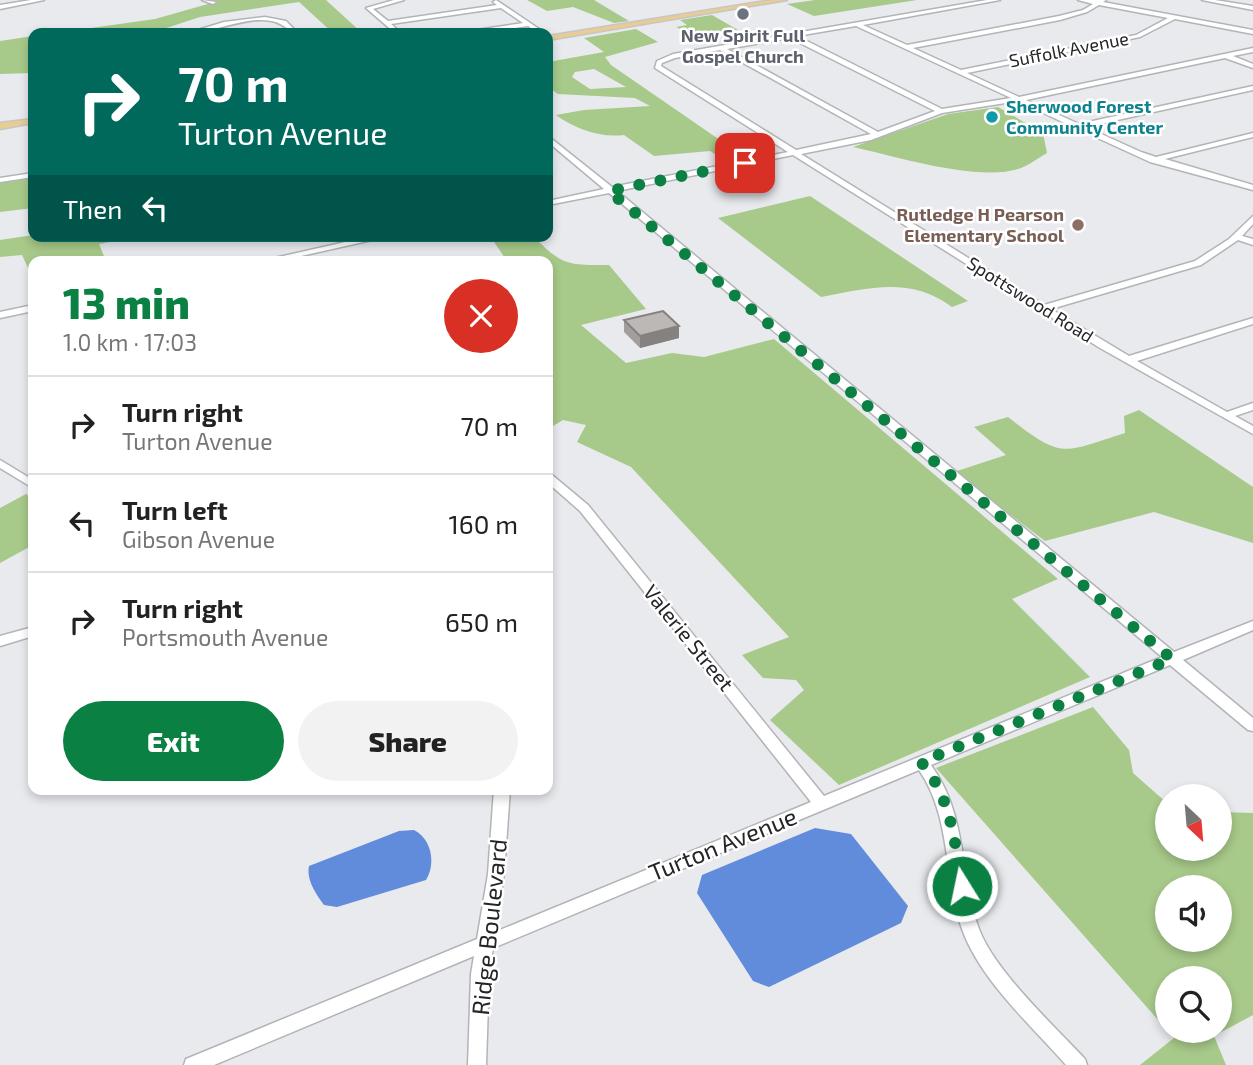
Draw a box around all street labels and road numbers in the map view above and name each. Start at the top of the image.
street label: Suffolk Avenue [1007,27,1131,71]
street label: Spottswood Road [963,252,1098,347]
street label: Valerie Street [639,579,740,695]
street label: Turton Avenue [644,801,801,886]
street label: Ridge Boulevard [465,837,512,1016]

